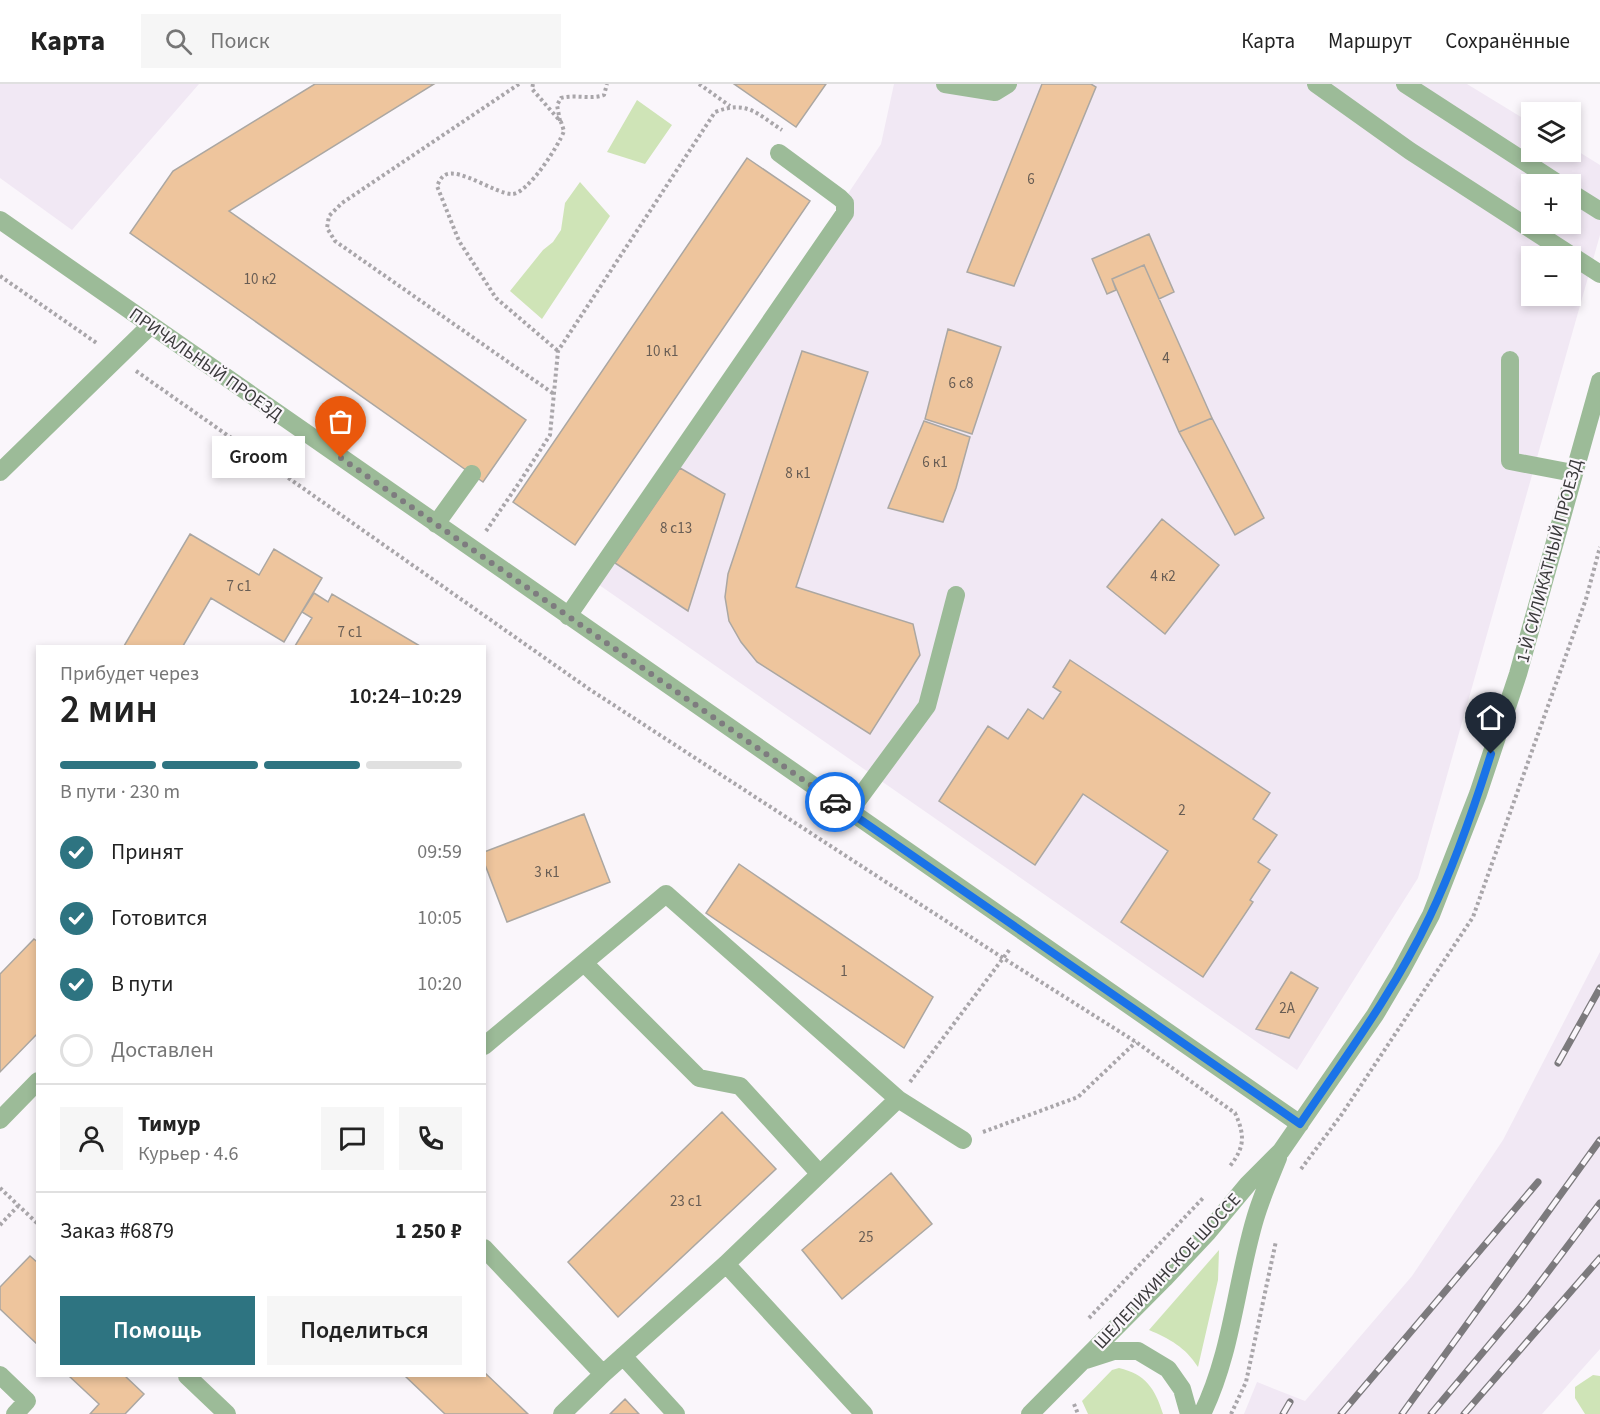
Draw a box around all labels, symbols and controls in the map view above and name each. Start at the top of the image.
search box [141,14,561,68]
text: Карта [30,21,105,61]
icon: search [162,25,195,58]
text: Поиск [210,25,270,57]
text: Карта [1241,26,1295,56]
text: Маршрут [1328,26,1412,56]
text: Сохранённые [1445,26,1570,56]
map controls [1521,102,1581,306]
button: layers [1521,102,1581,162]
house number: 6 [1027,169,1035,190]
button: + [1521,174,1581,234]
button: − [1521,246,1581,306]
house number: 10 к2 [244,269,276,290]
street label: ПРИЧАЛЬНЫЙ ПРОЕЗД [124,302,288,427]
house number: 10 к1 [646,341,678,362]
house number: 4 [1162,348,1170,369]
house number: 6 с8 [949,373,973,394]
pin [315,396,366,458]
icon: bag [324,405,357,438]
callout: Groom [212,437,305,479]
text: Groom [229,443,288,471]
house number: 6 к1 [922,452,948,473]
street label: 1-Й СИЛИКАТНЫЙ ПРОЕЗД [1510,456,1589,666]
house number: 8 к1 [785,463,811,484]
house number: 8 с13 [660,518,692,539]
house number: 4 к2 [1150,566,1176,587]
house number: 7 с1 [227,576,251,597]
house number: 7 с1 [338,622,362,643]
text: Прибудет через [60,660,199,688]
text: 10:24–10:29 [349,680,462,712]
text: 2 мин [60,682,158,738]
pin [1465,692,1516,754]
icon: home [1474,701,1507,734]
courier [805,772,865,832]
text: В пути · 230 m [60,778,180,806]
icon: car [819,786,852,819]
house number: 2 [1178,800,1186,821]
icon: check [60,836,93,869]
text: Принят [111,836,184,868]
text: 09:59 [417,838,462,866]
house number: 3 к1 [534,862,560,883]
icon: check [60,902,93,935]
text: Готовится [111,902,208,934]
text: 10:05 [417,904,462,932]
house number: 1 [840,961,848,982]
icon: check [60,968,93,1001]
text: В пути [111,968,173,1000]
text: 10:20 [417,970,462,998]
house number: 2А [1279,998,1296,1019]
text: Доставлен [111,1034,214,1066]
button: person [60,1107,123,1170]
button: chat [321,1107,384,1170]
button: phone [399,1107,462,1170]
text: Тимур [138,1108,201,1140]
text: Курьер · 4.6 [138,1140,238,1168]
street label: ШЕЛЕПИХИНСКОЕ ШОССЕ [1088,1188,1246,1355]
house number: 23 c1 [670,1191,702,1212]
text: Заказ #6879 [60,1215,174,1247]
text: 1 250 ₽ [395,1215,462,1247]
house number: 25 [859,1227,873,1248]
button: Помощь [60,1296,255,1365]
button: Поделиться [267,1296,462,1365]

